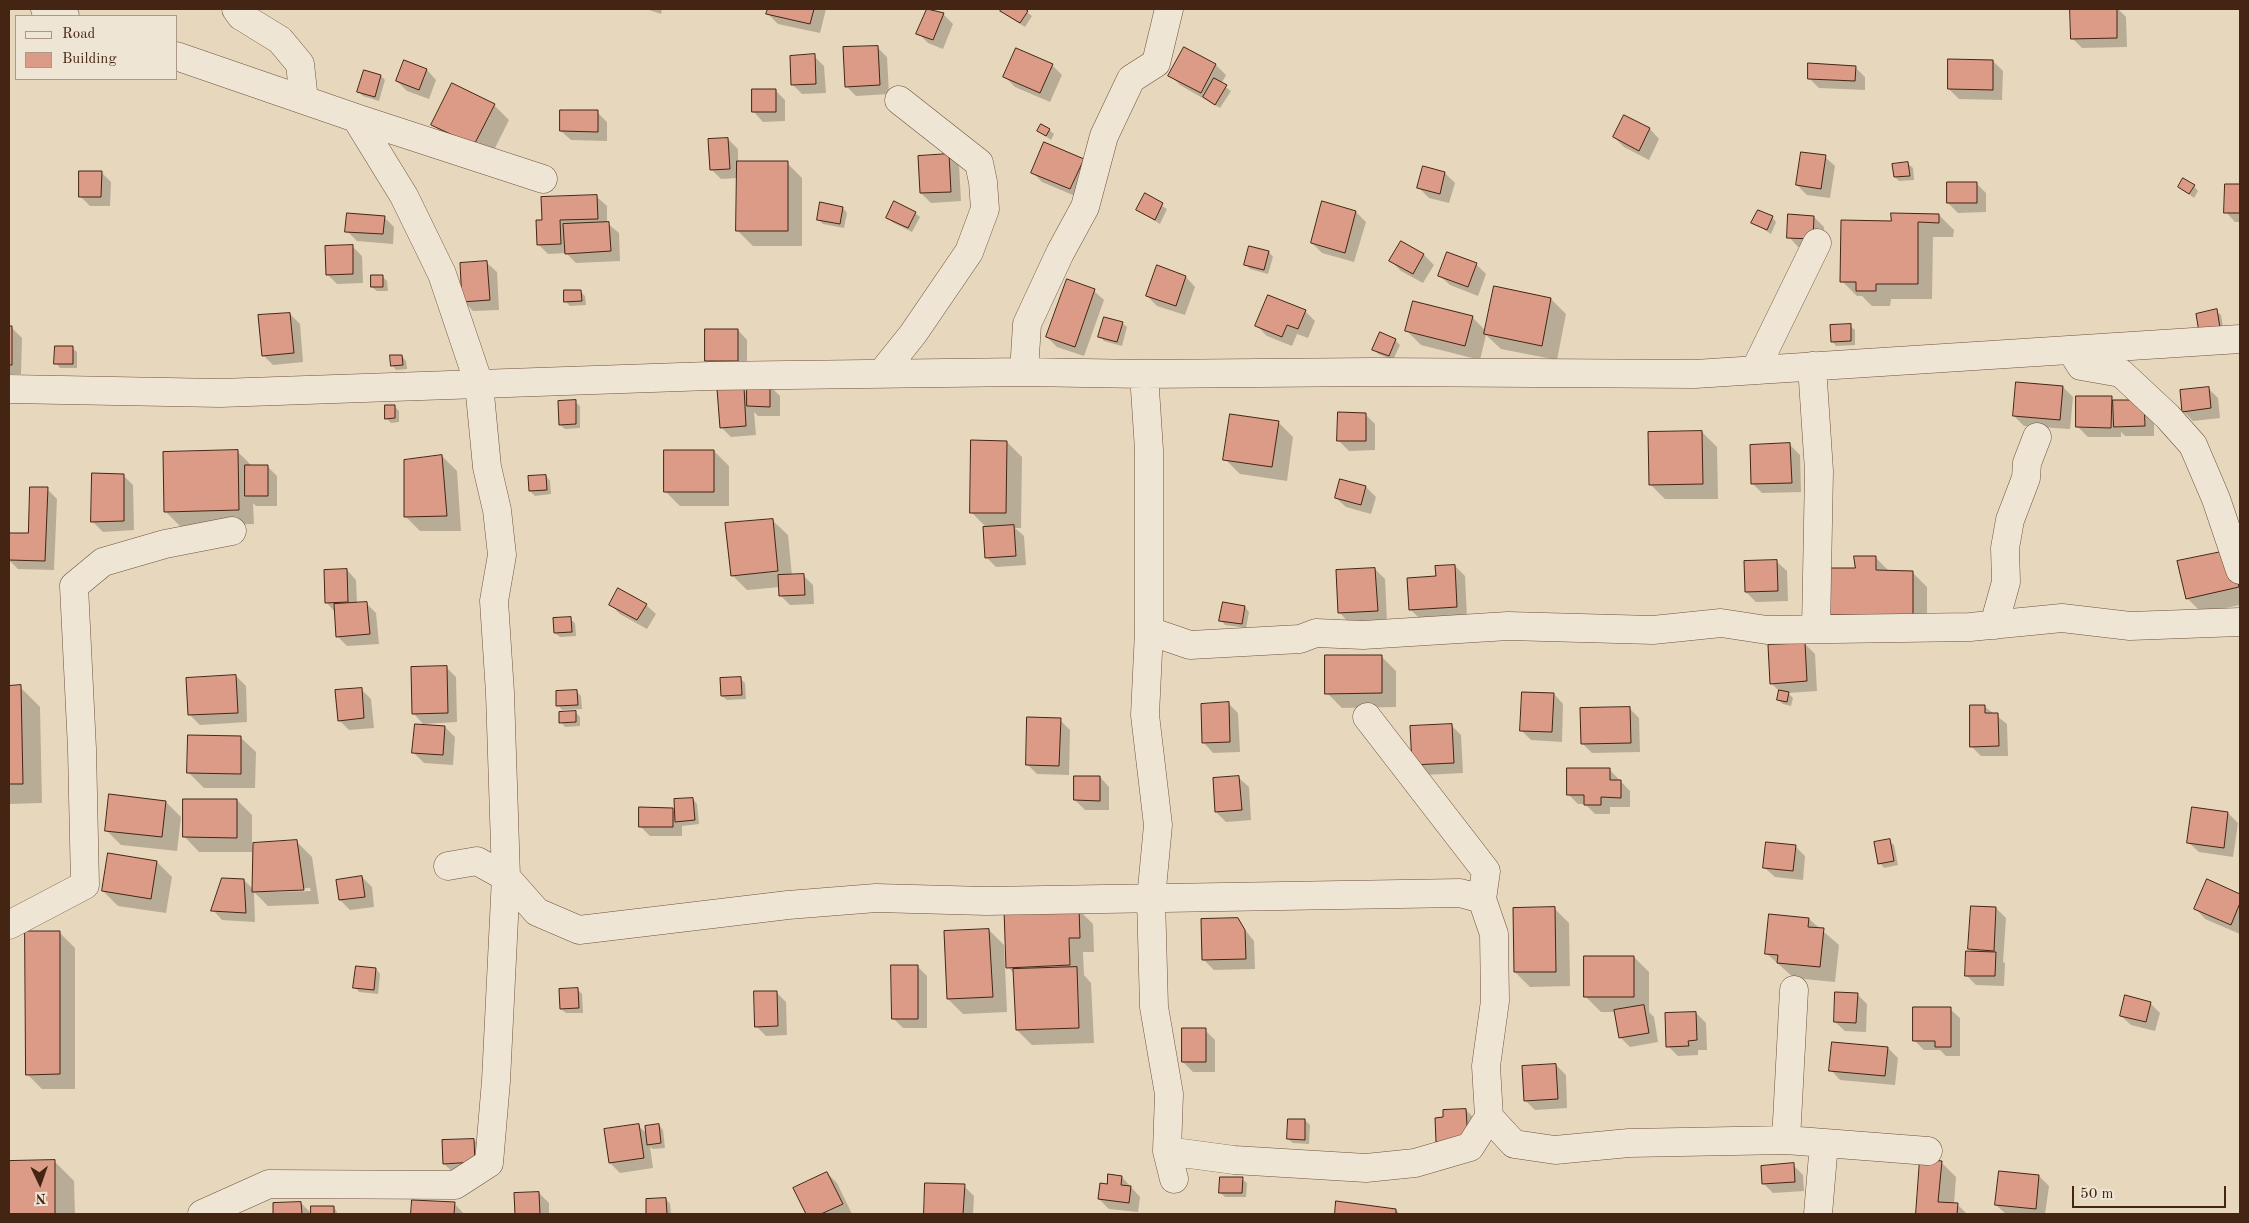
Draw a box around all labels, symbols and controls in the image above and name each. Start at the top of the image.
legend [15,15,178,80]
text: Road [62,27,95,42]
text: Building [62,52,117,67]
north arrow [15,1158,65,1208]
scale bar [2074,1176,2228,1208]
text: 50 m [2080,1187,2114,1202]
text: N [35,1191,47,1205]

